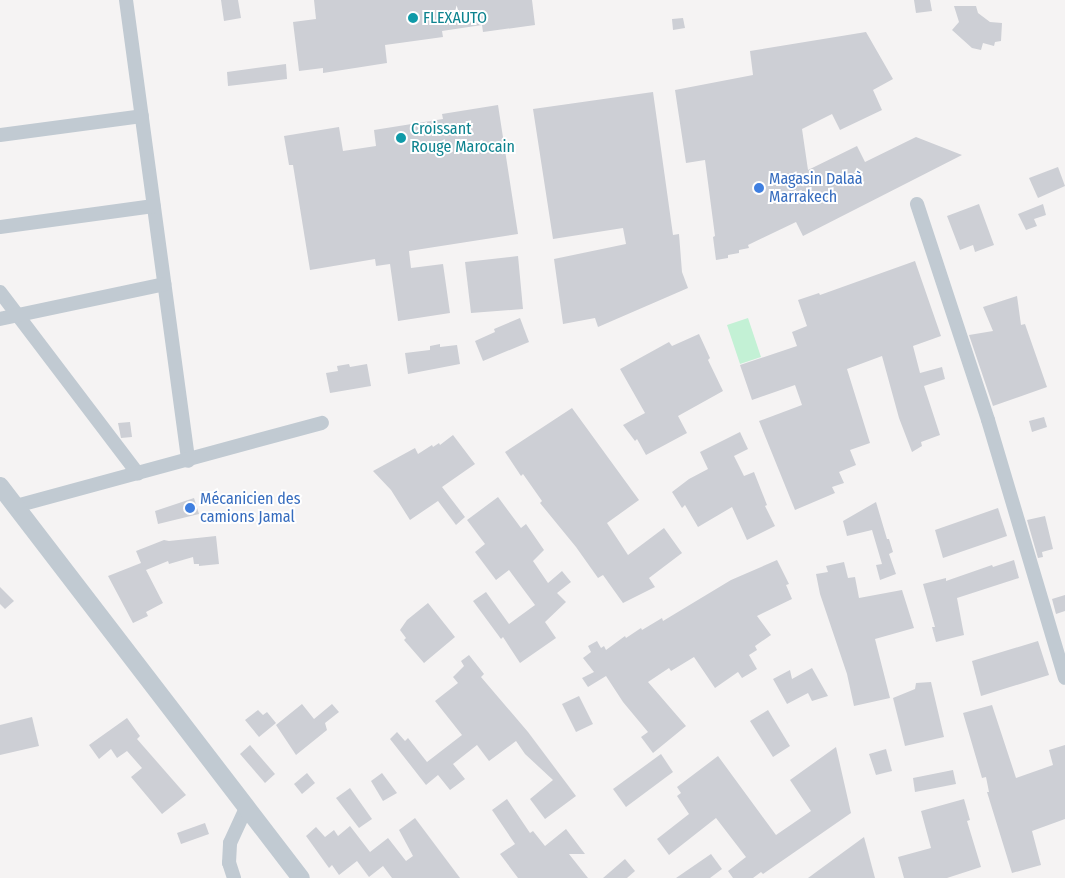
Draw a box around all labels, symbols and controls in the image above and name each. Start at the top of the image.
place label: FLEXAUTO [423,8,487,28]
marker: FLEXAUTO [407,12,419,24]
place label: Croissant Rouge Marocain [411,119,515,157]
marker: Croissant Rouge Marocain [395,132,407,144]
place label: Magasin Dalaà Marrakech [769,169,863,207]
marker: Magasin Dalaà Marrakech [753,182,765,194]
place label: Mécanicien des camions Jamal [200,489,301,527]
marker: Mécanicien des camions Jamal [184,502,196,514]

